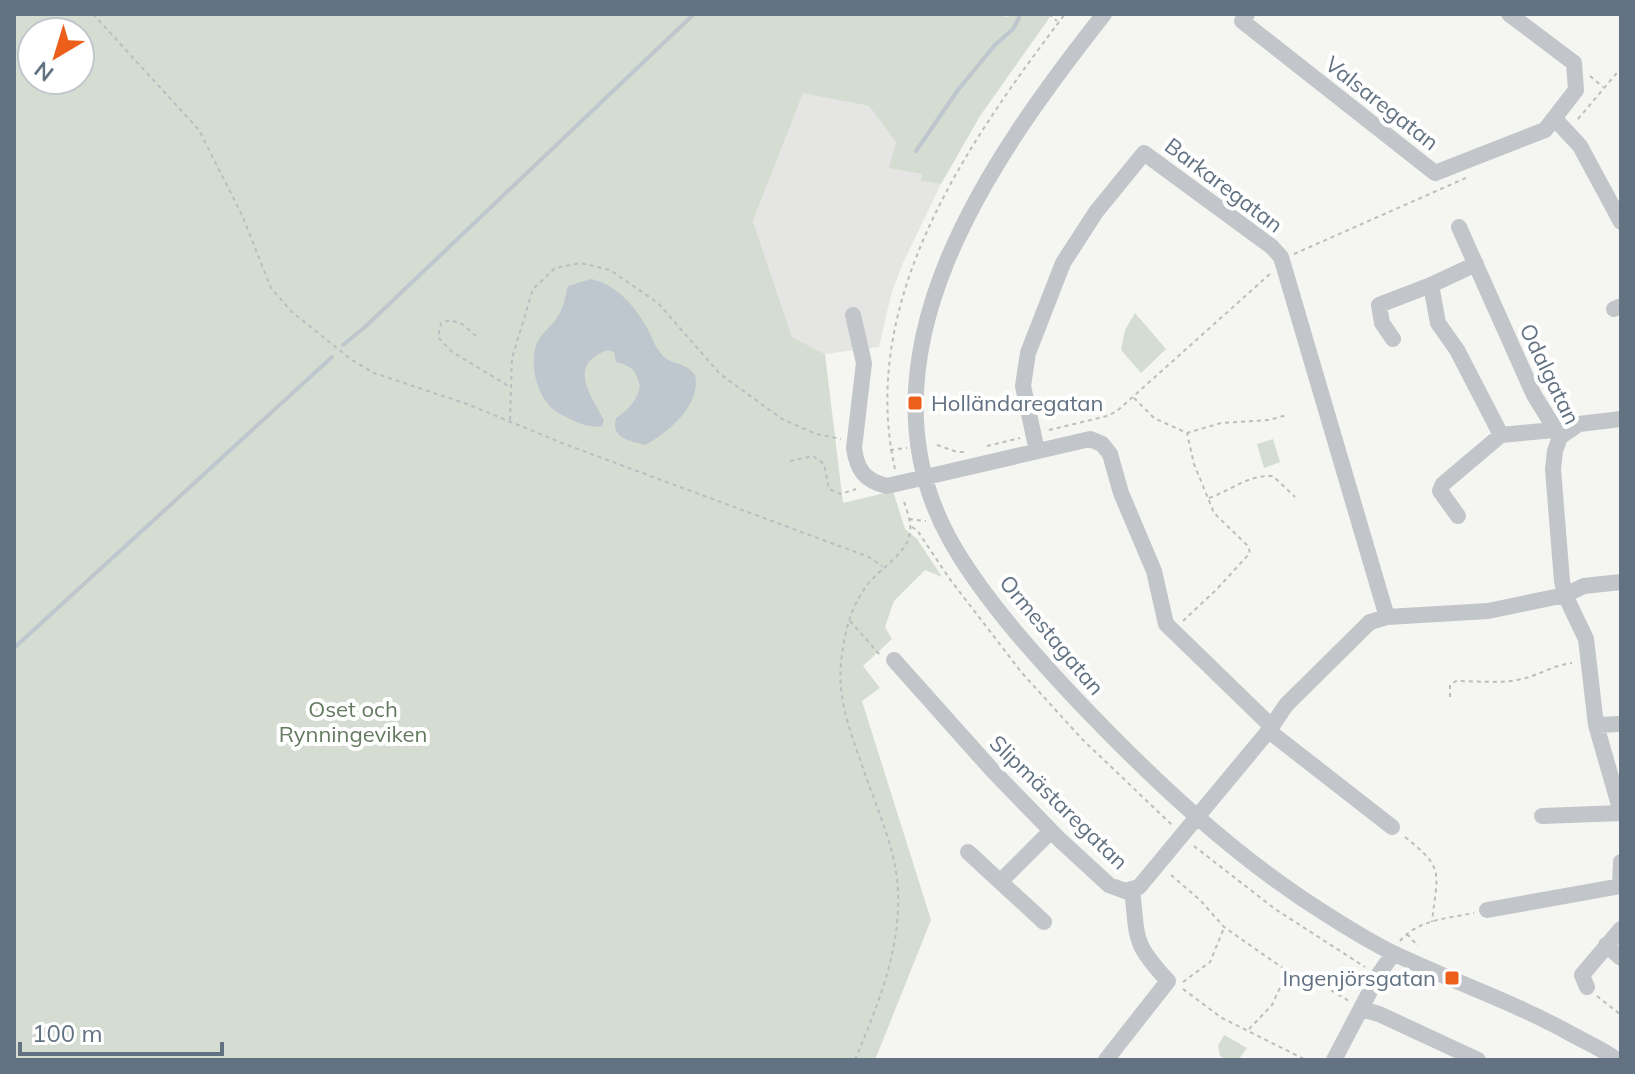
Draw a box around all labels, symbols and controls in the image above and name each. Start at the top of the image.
north arrow [16,16,96,96]
street label: Valsaregatan [1320,50,1444,156]
text: N [29,56,59,88]
street label: Barkaregatan [1159,131,1289,239]
street label: Odalgatan [1514,319,1586,429]
place label: Holländaregatan [931,389,1103,417]
marker: Holländaregatan [906,394,924,412]
street label: Ormestagatan [994,569,1110,701]
park label: Oset och Rynningeviken [279,695,427,748]
street label: Slipmästaregatan [984,729,1134,875]
place label: Ingenjörsgatan [1282,964,1436,992]
marker: Ingenjörsgatan [1443,969,1461,987]
scale bar [20,1006,222,1056]
text: 100 m [32,1018,103,1048]

